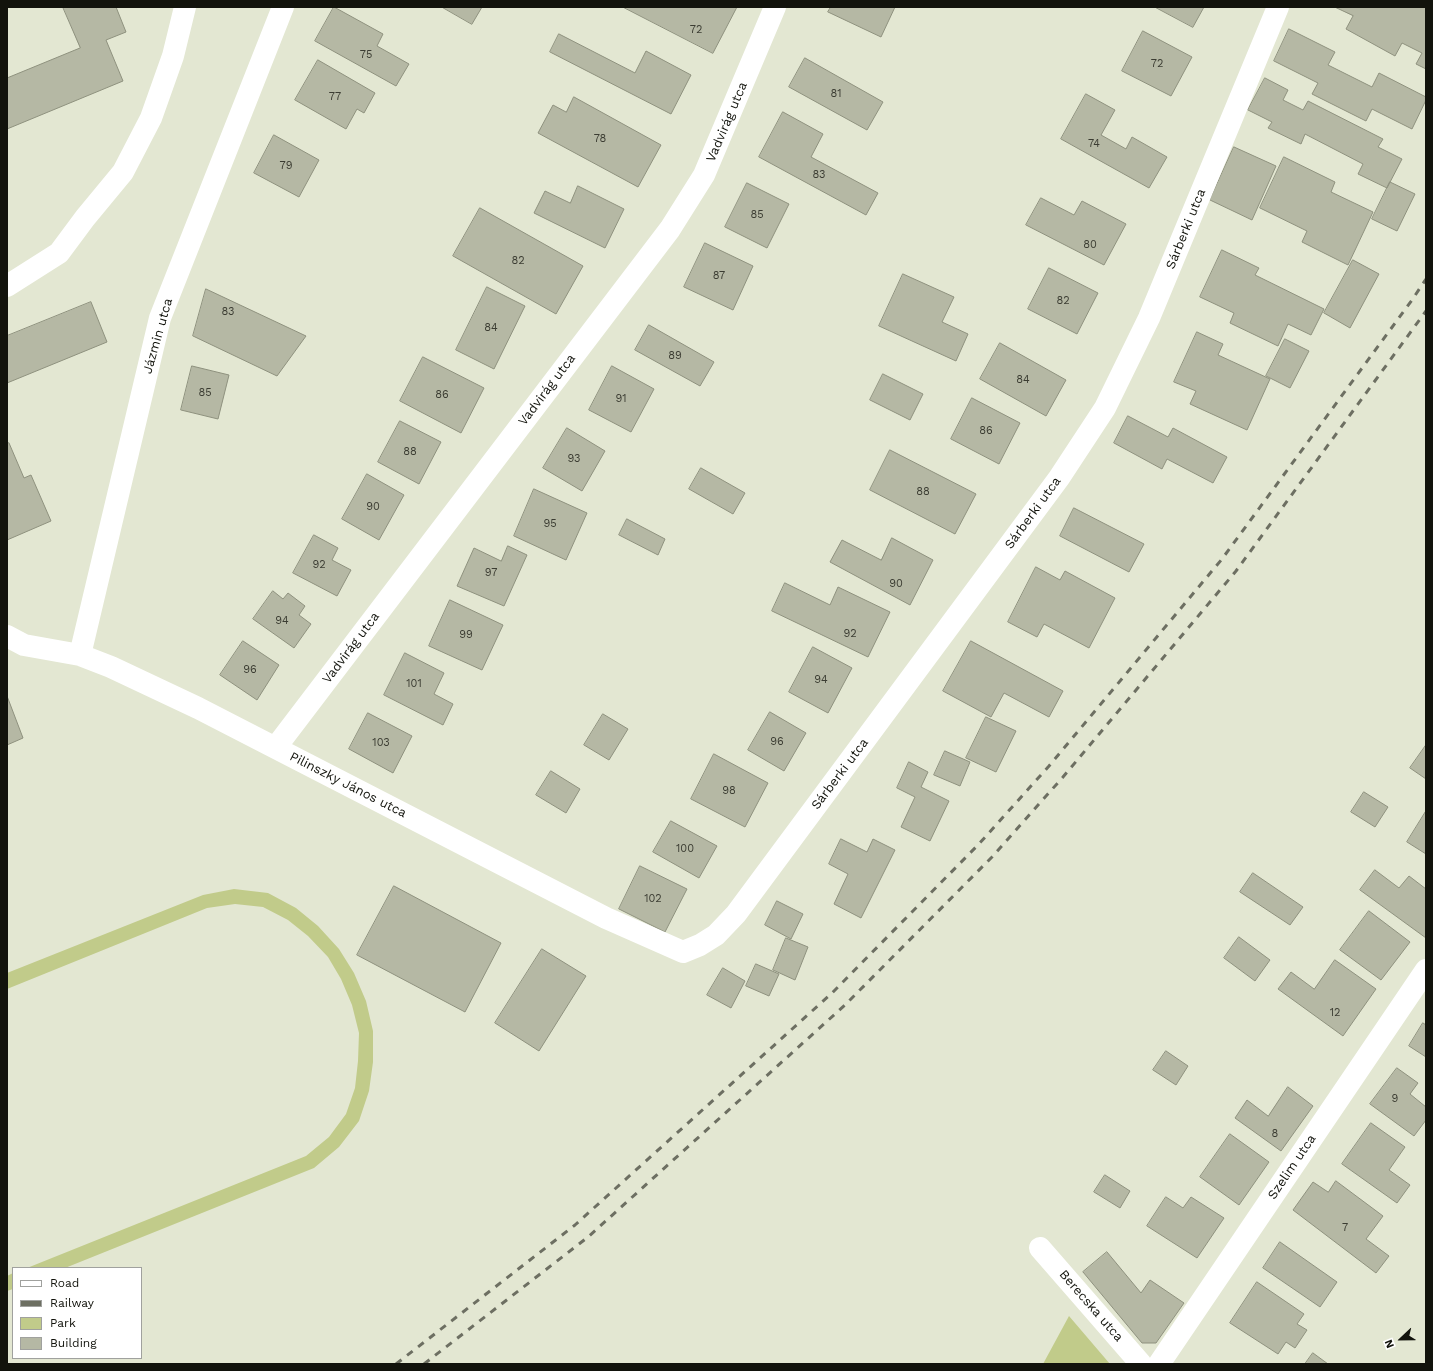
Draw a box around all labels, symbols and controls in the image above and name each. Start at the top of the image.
house number: 72 [690,23,702,37]
house number: 75 [360,48,372,62]
house number: 72 [1151,57,1163,71]
street label: Vadvirág utca [703,80,751,164]
house number: 81 [830,87,842,101]
house number: 77 [329,90,341,104]
house number: 78 [594,132,606,146]
house number: 74 [1088,137,1100,151]
house number: 79 [280,159,292,173]
house number: 83 [813,168,825,182]
street label: Sárberki utca [1163,187,1209,271]
house number: 85 [750,208,764,222]
house number: 80 [1083,238,1097,252]
house number: 82 [511,254,525,268]
house number: 87 [713,269,725,283]
house number: 82 [1056,294,1070,308]
street label: Jázmin utca [140,296,176,376]
house number: 83 [222,305,234,319]
house number: 84 [484,321,498,335]
house number: 89 [668,349,682,363]
street label: Vadvirág utca [515,351,579,429]
house number: 84 [1016,373,1030,387]
house number: 85 [198,386,212,400]
house number: 86 [435,388,449,402]
house number: 91 [615,392,627,406]
house number: 86 [979,424,993,438]
house number: 88 [403,445,417,459]
house number: 93 [568,452,580,466]
street label: Sárberki utca [1002,474,1064,552]
house number: 88 [916,485,930,499]
house number: 90 [366,500,380,514]
house number: 95 [543,517,557,531]
house number: 92 [312,558,326,572]
house number: 97 [485,566,497,580]
house number: 90 [889,577,903,591]
street label: Vadvirág utca [319,609,383,687]
house number: 94 [275,614,289,628]
house number: 92 [843,627,857,641]
house number: 99 [459,628,473,642]
house number: 96 [243,663,257,677]
house number: 94 [814,673,828,687]
house number: 101 [406,677,422,691]
house number: 96 [770,735,784,749]
street label: Sárberki utca [808,735,872,813]
house number: 103 [372,736,390,750]
street label: Pilinszky János utca [287,749,409,821]
house number: 98 [722,784,736,798]
house number: 100 [676,842,694,856]
house number: 102 [644,892,662,906]
house number: 12 [1330,1006,1340,1020]
house number: 9 [1392,1092,1398,1106]
house number: 8 [1272,1127,1278,1141]
street label: Szelim utca [1265,1132,1319,1202]
house number: 7 [1342,1221,1348,1235]
legend [12,1267,142,1359]
street label: Berecska utca [1056,1267,1126,1345]
text: Road [50,1276,79,1290]
text: Railway [50,1296,94,1310]
text: Park [50,1316,76,1330]
north arrow [1381,1319,1421,1359]
text: Building [50,1336,97,1350]
text: N [1382,1337,1397,1350]

